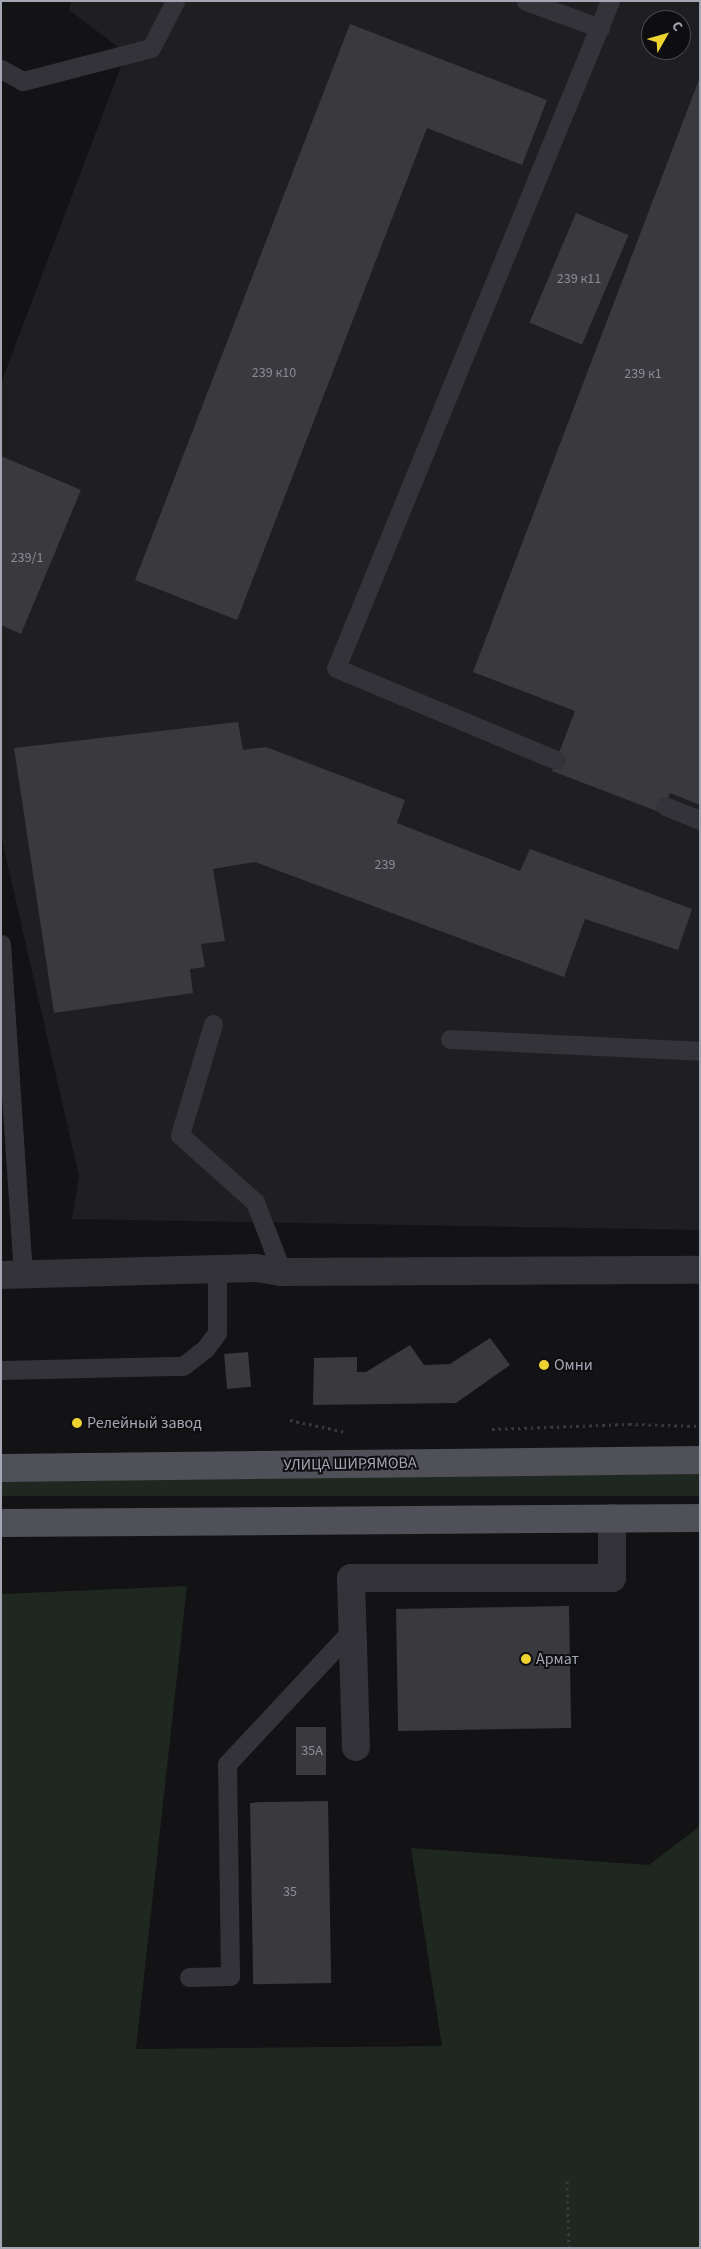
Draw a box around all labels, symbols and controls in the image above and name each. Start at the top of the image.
north arrow [641,10,691,60]
text: С [667,17,687,36]
house number: 239 к11 [557,271,601,287]
house number: 239 к10 [252,365,296,381]
house number: 239 к1 [624,366,662,382]
house number: 239/1 [11,550,43,566]
house number: 239 [375,857,395,873]
place label: Омни [554,1355,593,1375]
marker: Омни [538,1359,550,1371]
place label: Релейный завод [87,1413,202,1433]
marker: Релейный завод [71,1417,83,1429]
street label: УЛИЦА ШИРЯМОВА [283,1453,417,1475]
place label: Армат [536,1649,579,1669]
marker: Армат [520,1653,532,1665]
house number: 35А [301,1743,323,1759]
house number: 35 [283,1884,297,1900]

